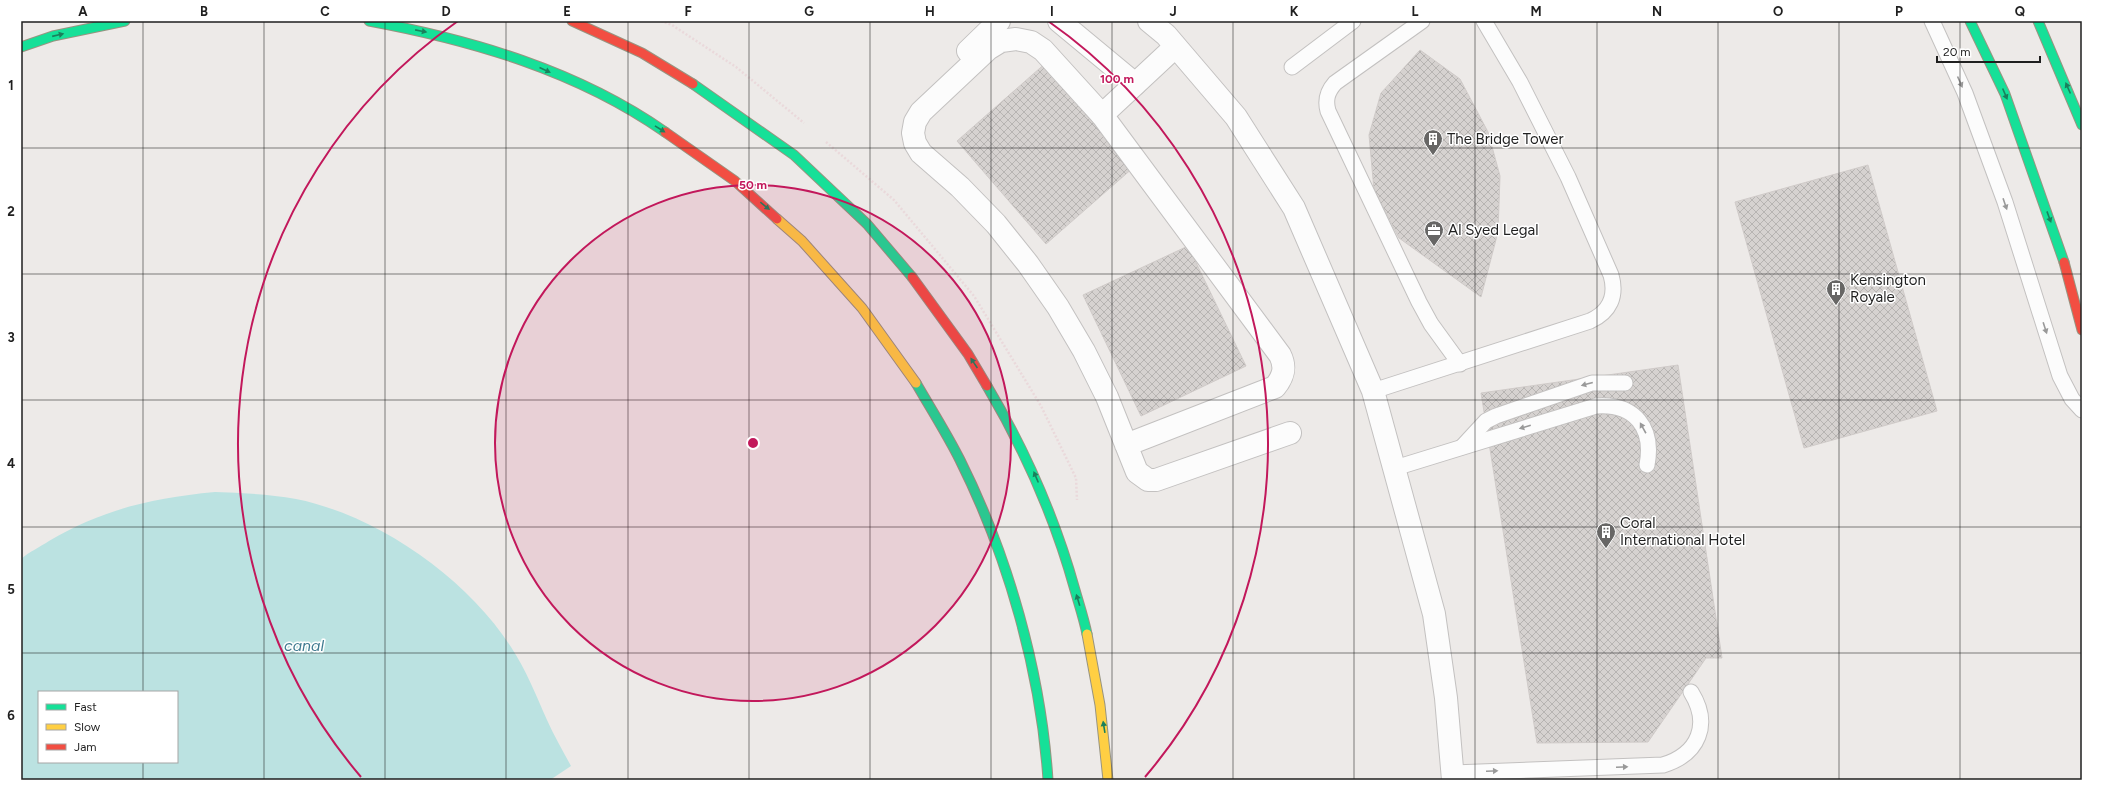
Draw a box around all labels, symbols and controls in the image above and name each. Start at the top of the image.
text: A [78,4,88,19]
text: B [200,4,208,19]
text: C [320,4,330,19]
text: D [441,4,451,19]
text: E [563,4,571,19]
text: F [684,4,692,19]
text: G [804,4,814,19]
text: H [925,4,935,19]
text: I [1050,4,1054,19]
text: J [1169,4,1177,19]
text: K [1290,4,1299,19]
text: L [1412,4,1419,19]
text: M [1530,4,1542,19]
text: N [1652,4,1662,19]
text: O [1773,4,1783,19]
text: P [1895,4,1903,19]
text: Q [2015,4,2025,19]
one-way arrow [415,29,427,35]
one-way arrow [52,31,64,37]
scale bar [1937,38,2040,64]
text: 20 m [1943,45,1971,59]
one-way arrow [539,67,550,73]
text: 100 m [1100,72,1134,86]
one-way arrow [1957,76,1963,88]
text: 1 [8,78,14,93]
one-way arrow [2065,83,2071,94]
one-way arrow [2002,89,2008,100]
one-way arrow [655,125,665,133]
building icon: The Bridge Tower [1422,128,1444,156]
place label: The Bridge Tower [1447,130,1563,148]
text: 50 m [739,178,767,192]
one-way arrow [2003,198,2009,210]
one-way arrow [759,202,770,210]
text: 2 [7,204,15,219]
one-way arrow [2046,211,2052,223]
office icon: Al Syed Legal [1423,219,1445,247]
place label: Al Syed Legal [1448,221,1539,239]
place label: Kensington Royale [1850,271,1926,306]
building icon: Kensington Royale [1825,278,1847,306]
one-way arrow [2042,322,2048,334]
text: 3 [7,330,15,345]
one-way arrow [970,358,978,368]
one-way arrow [1580,381,1592,387]
one-way arrow [1640,422,1647,434]
one-way arrow [1519,424,1531,430]
centre of rings [746,436,760,450]
text: 4 [7,456,15,471]
one-way arrow [1032,471,1038,483]
place label: Coral International Hotel [1620,514,1745,549]
building icon: Coral International Hotel [1595,521,1617,549]
text: 5 [7,582,15,597]
one-way arrow [1075,594,1081,606]
water label: canal [284,636,324,655]
legend [38,691,178,763]
text: Fast [74,700,97,714]
text: 6 [7,708,15,723]
text: Slow [74,720,101,734]
one-way arrow [1101,721,1107,733]
text: Jam [74,740,97,754]
one-way arrow [1616,764,1629,770]
one-way arrow [1486,768,1498,775]

